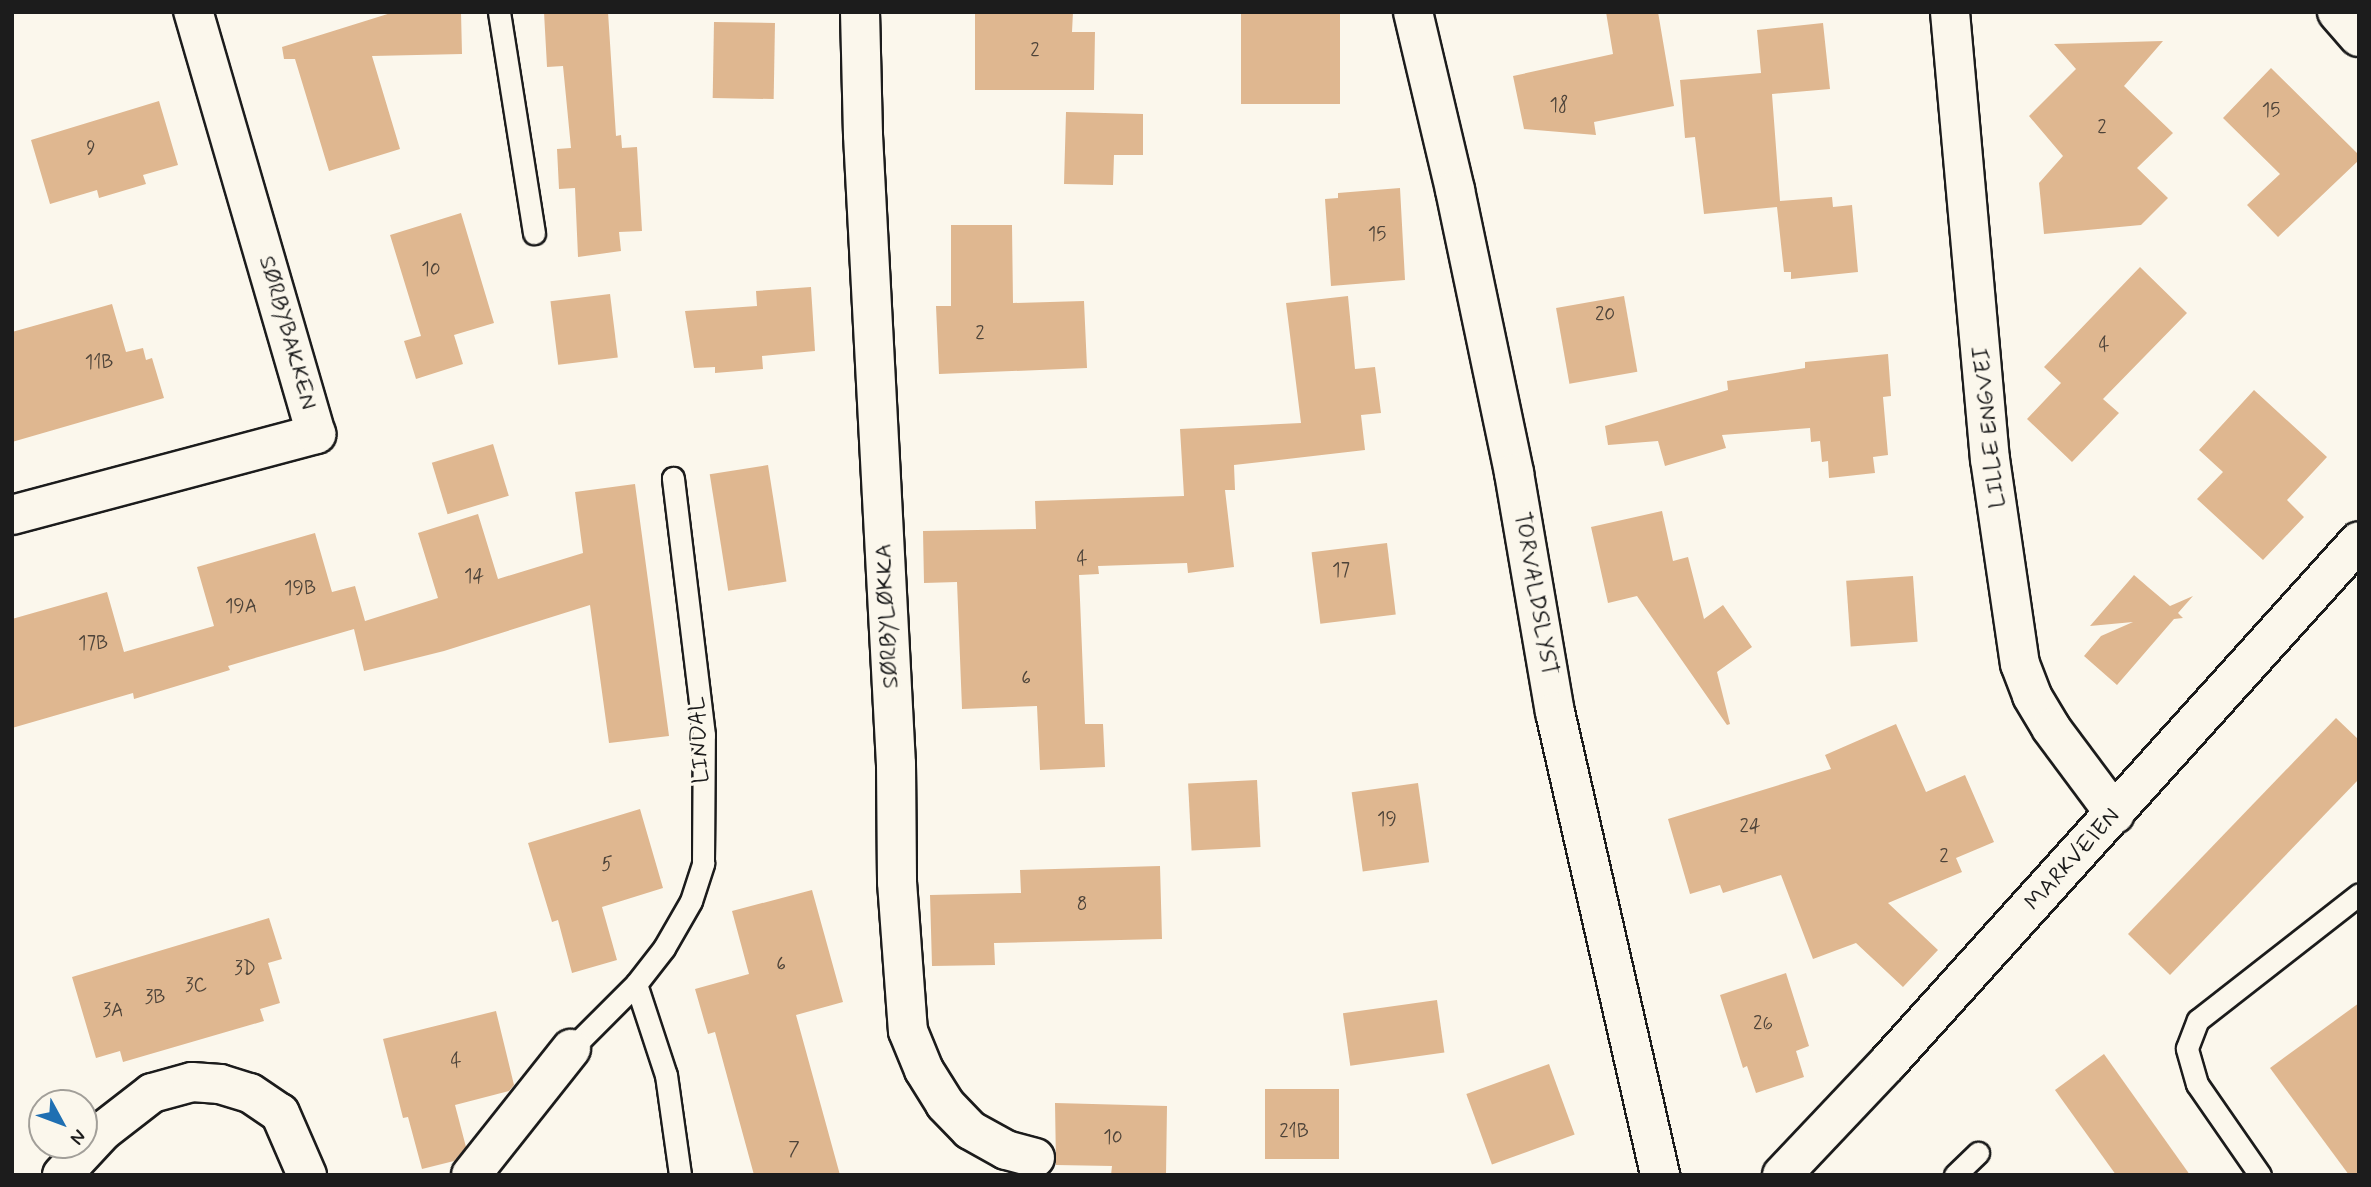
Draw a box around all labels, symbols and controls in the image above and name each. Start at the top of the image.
house number: 2 [1030,40,1040,62]
house number: 18 [1550,95,1568,117]
house number: 15 [2262,100,2280,122]
house number: 2 [2097,117,2107,139]
house number: 9 [86,138,96,160]
house number: 15 [1368,224,1386,246]
street label: SØRBYBAKKEN [252,253,322,413]
house number: 10 [421,259,441,281]
house number: 20 [1595,304,1615,326]
house number: 2 [975,323,985,345]
house number: 4 [2098,335,2110,357]
street label: LILLE ENGVEI [1968,346,2012,508]
house number: 11B [85,352,113,374]
street label: TORVALDSLYST [1507,510,1563,678]
street label: SØRBYLØKKA [870,543,906,689]
house number: 4 [1076,549,1088,571]
house number: 17 [1332,560,1350,582]
house number: 14 [464,566,484,588]
house number: 19B [284,578,316,600]
house number: 19A [225,596,257,618]
house number: 17B [78,633,108,655]
house number: 6 [1021,668,1031,690]
street label: LINDAL [684,696,716,784]
street label: MARKVEIEN [2020,803,2126,917]
house number: 19 [1377,809,1397,831]
house number: 24 [1740,816,1760,838]
house number: 2 [1939,846,1949,868]
house number: 5 [601,854,613,876]
house number: 8 [1077,894,1087,916]
house number: 6 [776,954,786,976]
house number: 3D [234,958,256,980]
house number: 3C [185,975,207,997]
house number: 3B [145,987,165,1009]
house number: 3A [102,1000,124,1022]
house number: 26 [1753,1013,1773,1035]
house number: 4 [450,1051,462,1073]
north arrow [28,1089,98,1159]
house number: 21B [1279,1121,1309,1143]
text: N [64,1124,91,1150]
house number: 10 [1103,1127,1123,1149]
house number: 7 [788,1139,800,1161]

